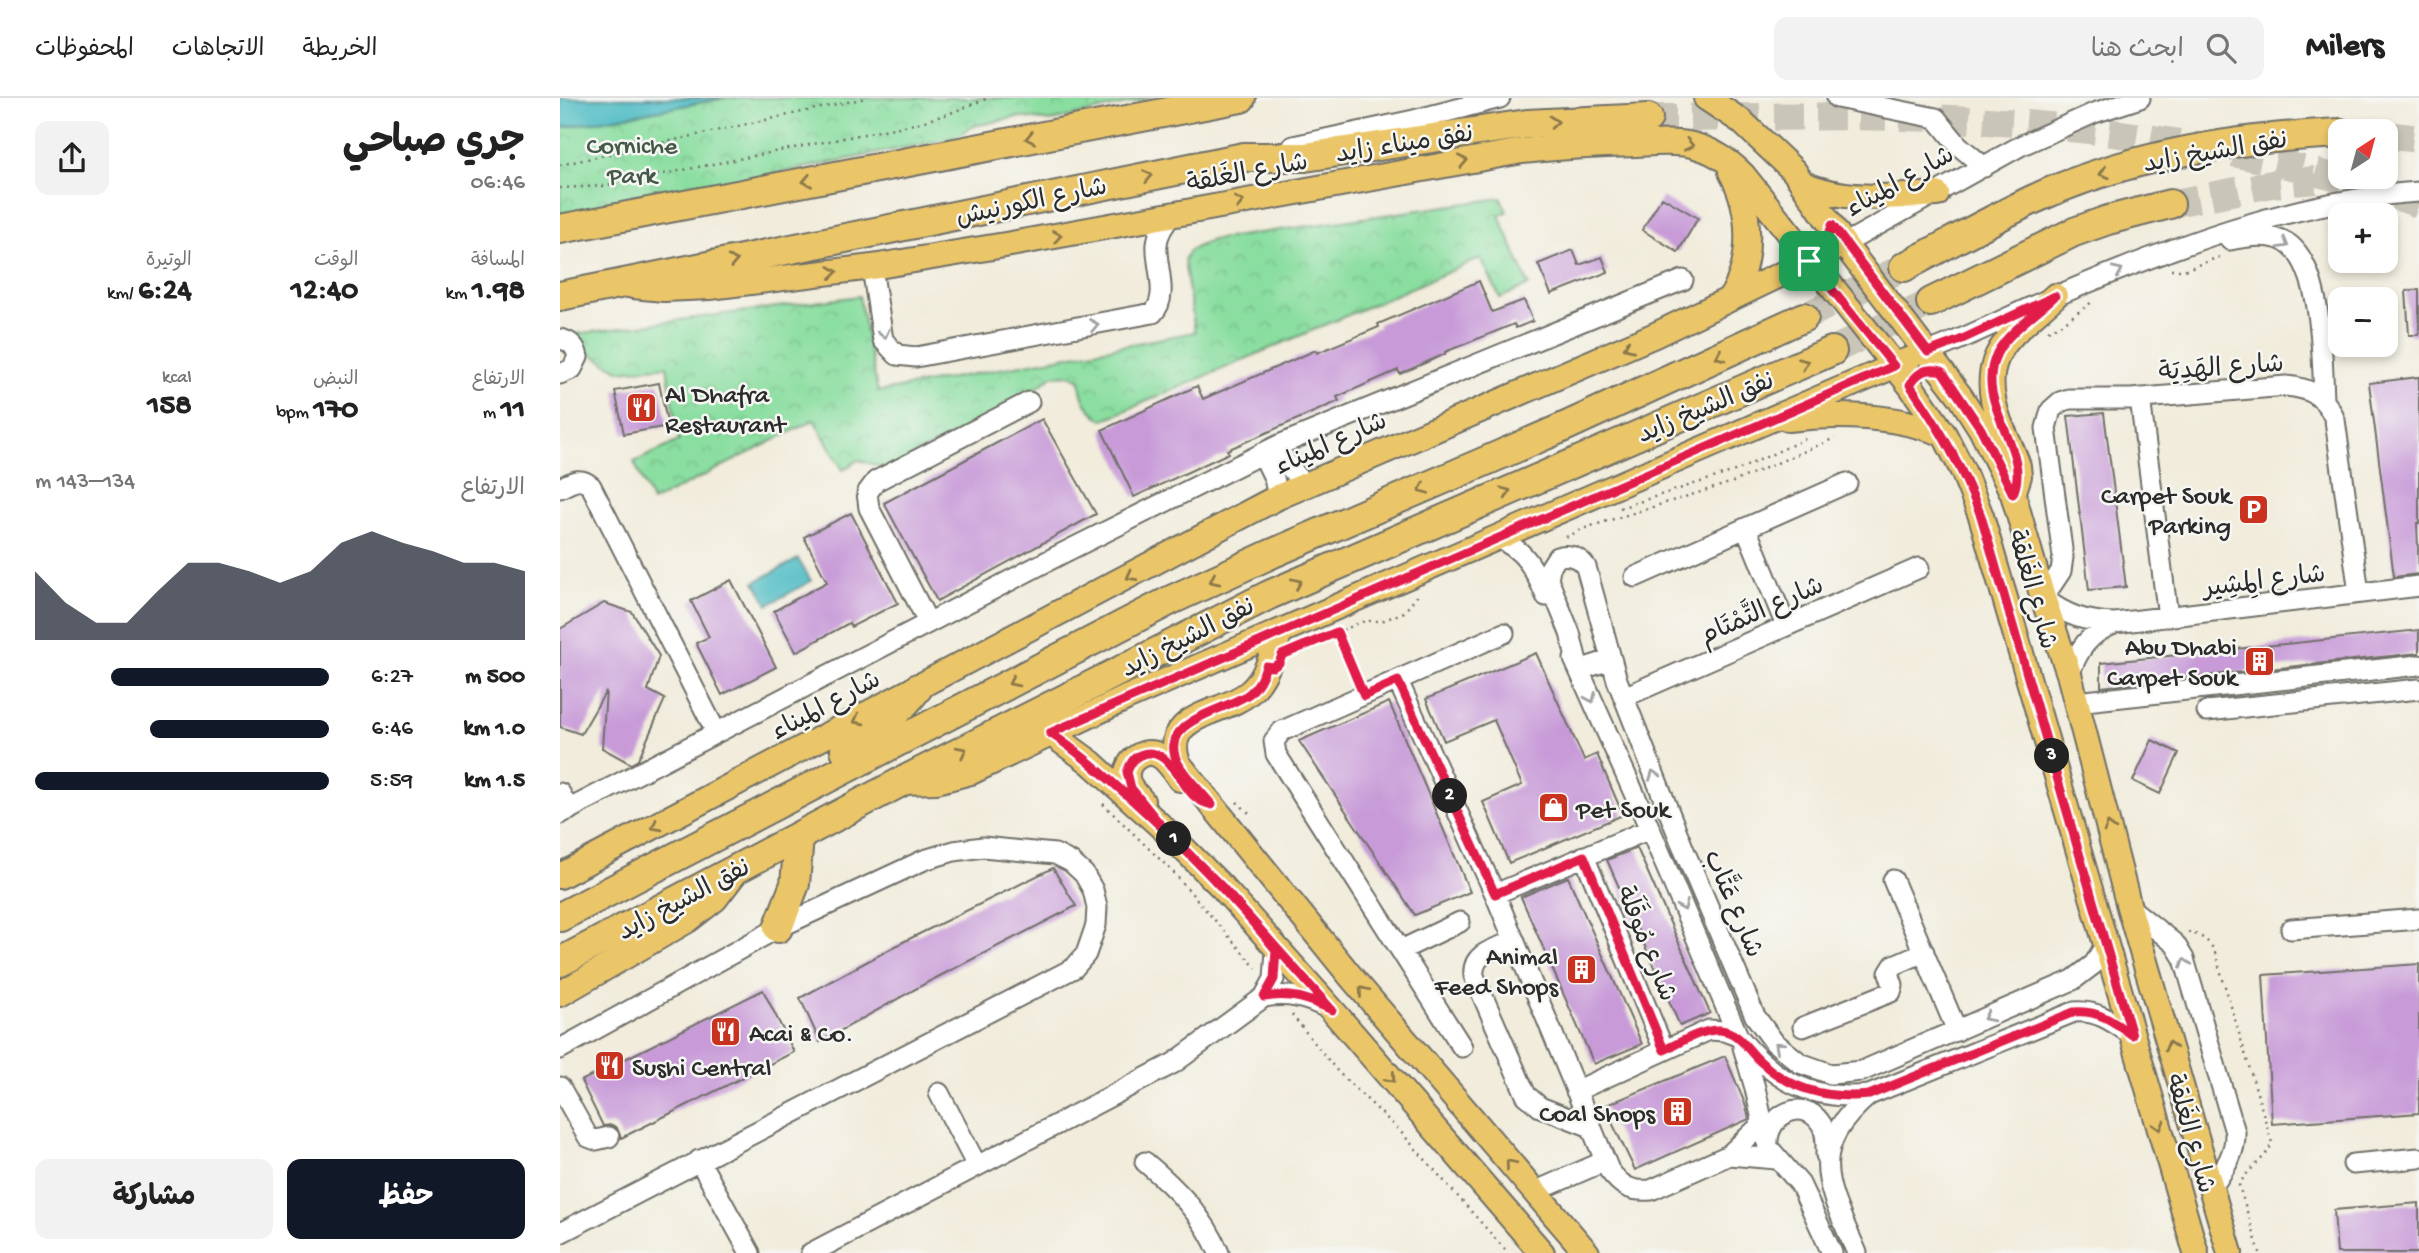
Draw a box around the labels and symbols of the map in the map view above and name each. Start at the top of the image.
one-way arrow [1549,115,1560,130]
north arrow [2328,119,2398,189]
street label: نفق ميناء زايد [1334,120,1476,173]
street label: نفق الشيخ زايد [2141,126,2290,182]
one-way arrow [1024,130,1036,145]
park label: Corniche Park [587,133,678,194]
one-way arrow [1683,136,1695,151]
street label: شارع الميناء [1841,141,1961,227]
street label: شارع الغَلقة [1184,145,1311,202]
one-way arrow [1457,154,1469,169]
one-way arrow [2099,165,2111,179]
one-way arrow [1142,170,1154,185]
one-way arrow [801,173,813,188]
street label: شارع الكورنيش [953,173,1110,236]
one-way arrow [1233,196,1245,211]
one-way arrow [1051,229,1063,244]
pin [1779,231,1839,291]
one-way arrow [2277,236,2290,249]
one-way arrow [727,255,739,270]
one-way arrow [827,264,838,279]
one-way arrow [2111,265,2124,279]
one-way arrow [1089,318,1100,333]
one-way arrow [875,327,890,339]
one-way arrow [1623,339,1635,353]
one-way arrow [1714,348,1727,362]
street label: شارع الهَدِيَة [2158,351,2285,390]
one-way arrow [1797,357,1810,371]
street label: نفق الشيخ زايد [1633,367,1780,453]
place label: Al Dhafra Restaurant [665,382,788,443]
restaurant icon: Al Dhafra Restaurant [625,391,659,425]
street label: شارع الميناء [1271,408,1393,485]
one-way arrow [1417,481,1430,495]
place label: Carpet Souk Parking [2101,483,2233,544]
one-way arrow [1498,486,1511,500]
parking icon: Carpet Souk Parking [2237,492,2271,526]
street label: شارع الغَلقة [1998,526,2065,654]
street label: شارع المِشِير [2200,561,2328,607]
street label: شارع التَّمْتَام [1693,566,1830,654]
one-way arrow [1126,568,1139,581]
one-way arrow [1209,572,1221,586]
one-way arrow [1290,577,1302,591]
street label: نفق الشيخ زايد [1117,593,1261,687]
place label: Abu Dhabi Carpet Souk [2107,635,2239,696]
building icon: Abu Dhabi Carpet Souk [2243,644,2277,678]
street label: شارع الميناء [767,666,887,750]
one-way arrow [1008,674,1020,688]
one-way arrow [1583,691,1597,703]
one-way arrow [852,712,865,725]
pin: 3 [2034,738,2070,774]
one-way arrow [955,745,967,759]
one-way arrow [1648,769,1662,781]
pin: 2 [1432,778,1468,814]
shop icon: Pet Souk [1536,791,1570,825]
place label: Pet Souk [1575,797,1672,828]
one-way arrow [651,817,663,831]
one-way arrow [2103,821,2117,833]
pin: 1 [1156,822,1192,856]
street label: شارع عَتَّاب [1694,844,1773,963]
street label: نفق الشيخ زايد [613,854,757,950]
street label: شارع مُوقَلَة [1607,880,1687,1007]
one-way arrow [1675,899,1689,911]
place label: Animal Feed Shops [1434,944,1559,1005]
building icon: Animal Feed Shops [1564,953,1598,987]
one-way arrow [2179,958,2193,970]
one-way arrow [1359,986,1371,999]
one-way arrow [1983,1009,1995,1023]
restaurant icon: Acai & Co. [709,1015,743,1049]
place label: Acai & Co. [749,1021,853,1052]
one-way arrow [2164,1040,2178,1052]
one-way arrow [1774,1042,1787,1055]
restaurant icon: Sushi Central [592,1049,626,1083]
place label: Sushi Central [632,1055,771,1086]
one-way arrow [1383,1070,1395,1083]
street label: شارع الغَلقة [2156,1070,2223,1198]
building icon: Coal Shops [1661,1095,1695,1129]
place label: Coal Shops [1539,1101,1656,1132]
one-way arrow [2151,1119,2165,1131]
one-way arrow [1506,1160,1518,1173]

